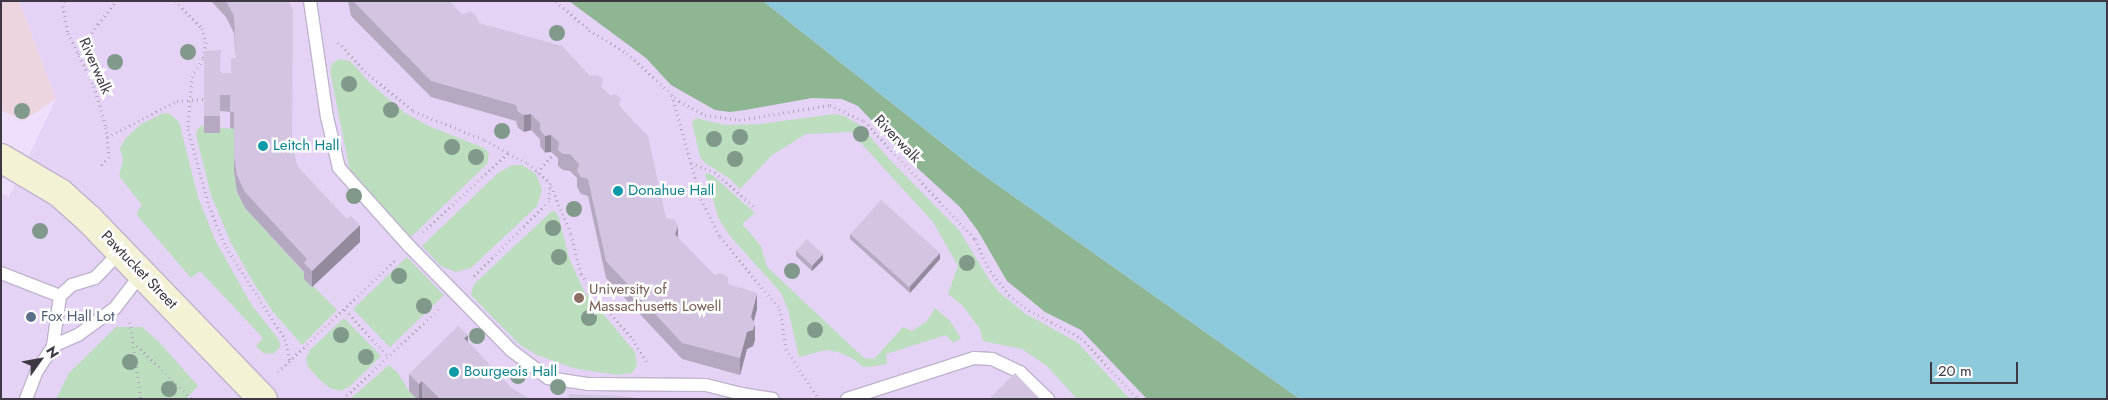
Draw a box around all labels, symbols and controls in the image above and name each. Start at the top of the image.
street label: Riverwalk [75,35,115,97]
street label: Riverwalk [870,111,924,167]
place label: Leitch Hall [273,137,339,155]
marker: Leitch Hall [257,140,269,152]
place label: Donahue Hall [628,182,714,200]
marker: Donahue Hall [612,185,624,197]
street label: Pawtucket Street [97,227,181,313]
place label: University of Massachusetts Lowell [589,280,721,315]
marker: University of Massachusetts Lowell [573,292,585,304]
place label: Fox Hall Lot [41,308,115,326]
marker: Fox Hall Lot [25,311,37,323]
north arrow [15,335,65,385]
text: N [41,342,64,362]
scale bar [1933,352,2020,384]
text: 20 m [1938,360,1972,382]
place label: Bourgeois Hall [464,363,557,381]
marker: Bourgeois Hall [448,366,460,378]

